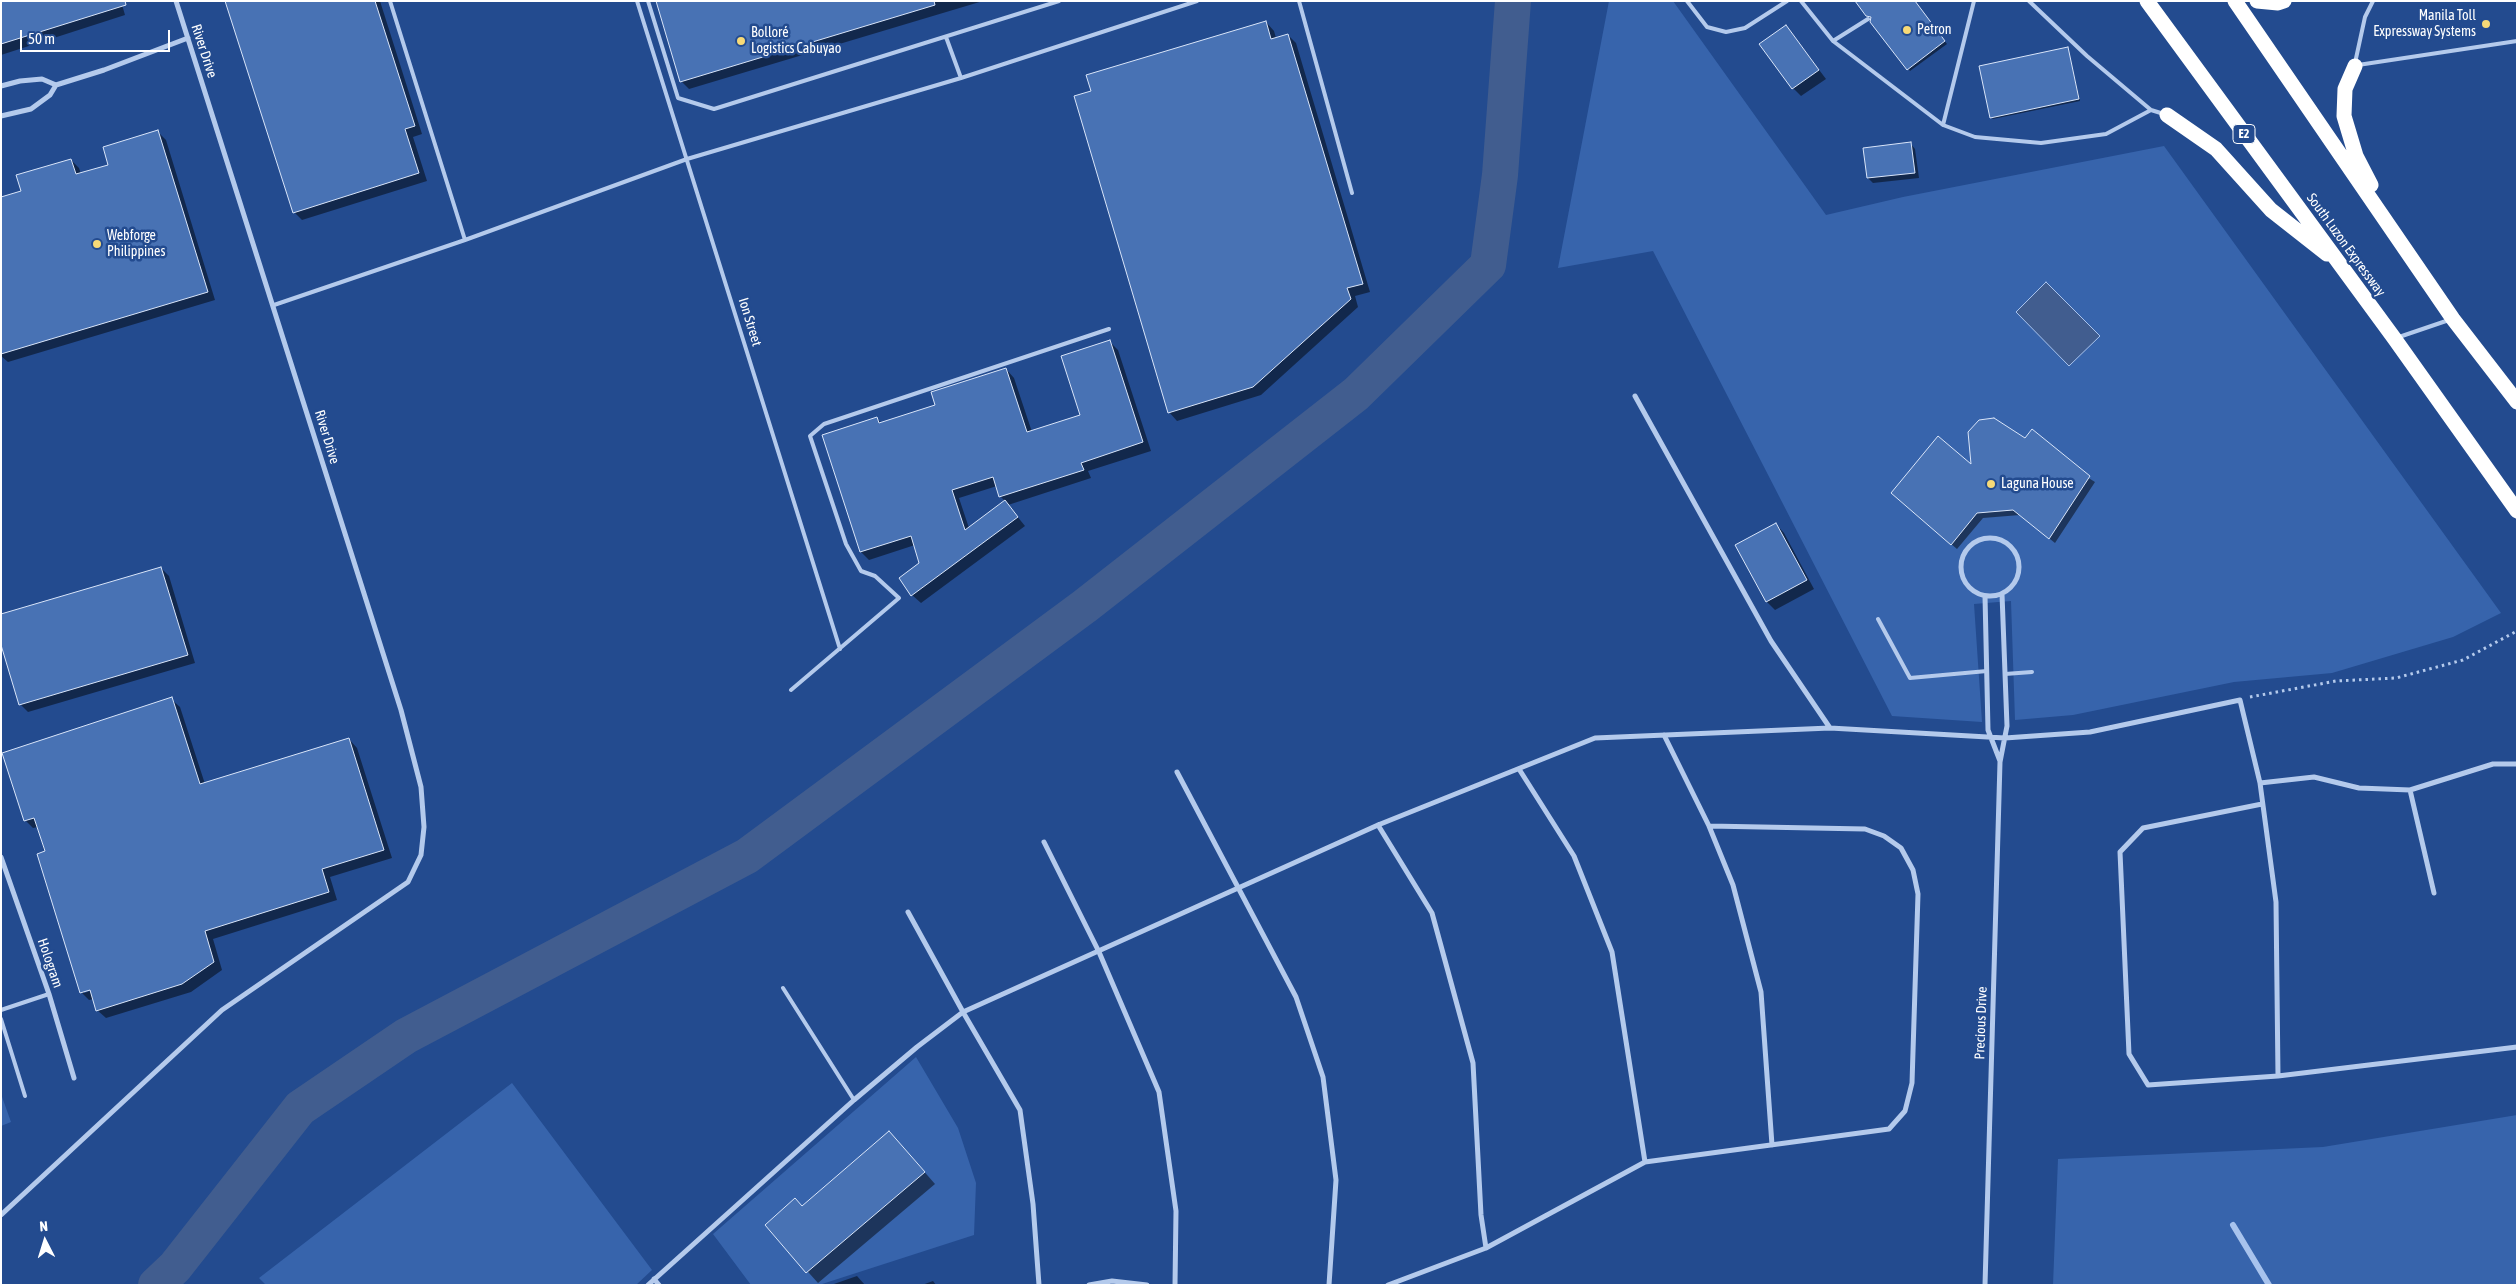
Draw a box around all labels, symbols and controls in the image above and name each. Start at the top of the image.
place label: Manila Toll Expressway Systems [2373,8,2476,40]
marker: Manila Toll Expressway Systems [2480,18,2492,30]
scale bar [22,20,172,52]
street label: River Drive [187,22,221,80]
place label: Petron [1917,22,1952,38]
marker: Petron [1901,24,1913,36]
place label: Bolloré Logistics Cabuyao [751,25,841,58]
text: 50 m [28,30,55,47]
marker: Bolloré Logistics Cabuyao [735,35,747,47]
road number: E2 [2233,125,2255,144]
street label: South Luzon Expressway [2303,190,2389,300]
place label: Webforge Philippines [107,228,165,260]
marker: Webforge Philippines [91,238,103,250]
street label: Ion Street [735,296,765,348]
street label: River Drive [311,408,343,466]
place label: Laguna House [2001,476,2074,492]
marker: Laguna House [1985,478,1997,490]
street label: Hologram [34,936,66,990]
street label: Precious Drive [1971,986,1991,1060]
north arrow [20,1216,70,1266]
text: N [39,1218,48,1234]

